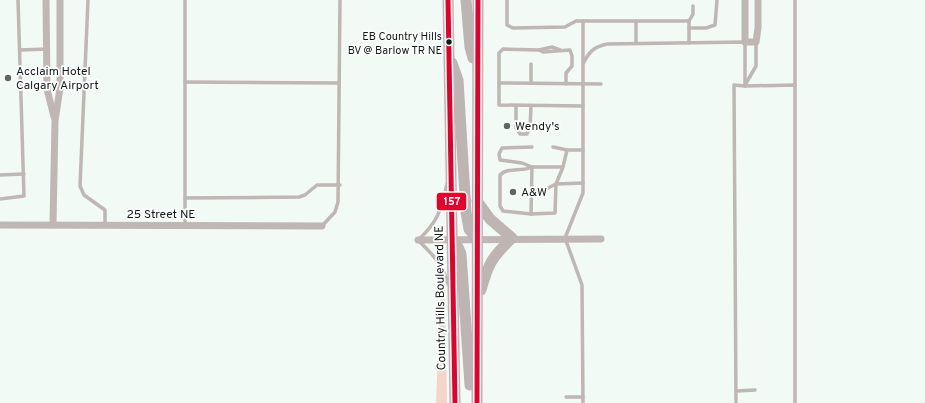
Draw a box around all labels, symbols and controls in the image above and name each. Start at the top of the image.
place label: EB Country Hills BV @ Barlow TR NE [348,30,442,58]
marker: EB Country Hills BV @ Barlow TR NE [444,37,454,47]
place label: Acclaim Hotel Calgary Airport [16,64,99,94]
marker: Acclaim Hotel Calgary Airport [3,73,13,83]
place label: Wendy's [515,119,560,135]
marker: Wendy's [502,121,512,131]
place label: A&W [521,185,547,201]
marker: A&W [508,187,518,197]
line badge: 157 [436,192,467,211]
text: 157 [443,195,461,209]
street label: 25 Street NE [126,207,196,223]
street label: Country Hills Boulevard NE [432,225,450,371]

